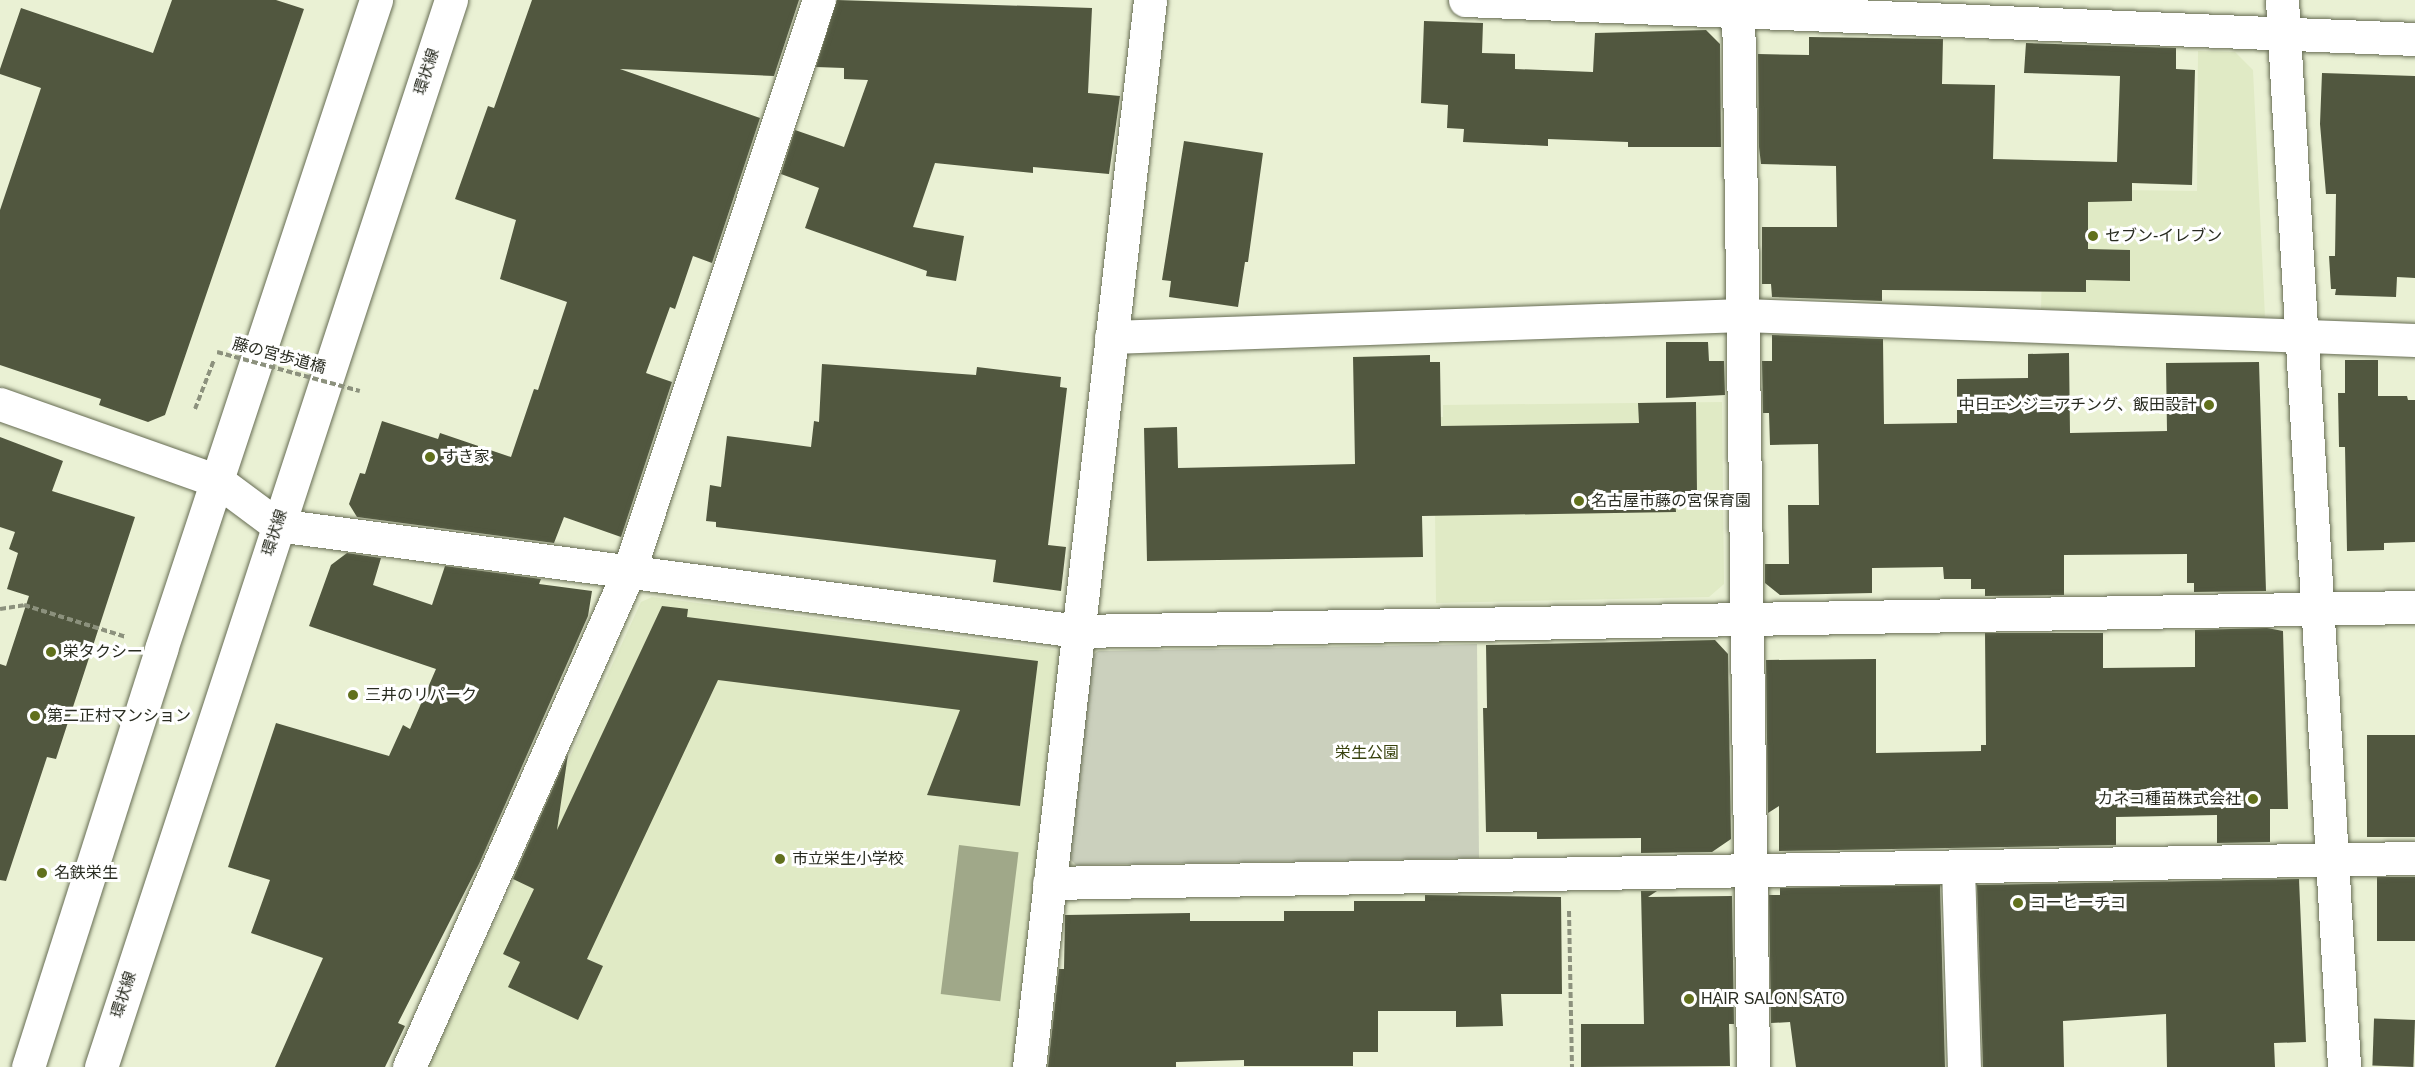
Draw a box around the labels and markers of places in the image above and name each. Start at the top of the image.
place label: セブン-イレブン [2105,226,2222,246]
marker: セブン-イレブン [2086,229,2100,243]
place label: 中日エンジニアチング、飯田設計 [1958,395,2197,415]
marker: 中日エンジニアチング、飯田設計 [2202,398,2216,412]
place label: すき家 [442,447,490,467]
marker: すき家 [423,450,437,464]
place label: 名古屋市藤の宮保育園 [1591,491,1751,511]
marker: 名古屋市藤の宮保育園 [1572,494,1586,508]
place label: 栄タクシー [63,642,143,662]
marker: 栄タクシー [44,645,58,659]
place label: 三井のリパーク [365,685,477,705]
marker: 三井のリパーク [346,688,360,702]
place label: 第二正村マンション [47,706,191,726]
marker: 第二正村マンション [28,709,42,723]
place label: カネコ種苗株式会社 [2097,789,2241,809]
marker: カネコ種苗株式会社 [2246,792,2260,806]
place label: 市立栄生小学校 [792,849,904,869]
marker: 市立栄生小学校 [773,852,787,866]
place label: 名鉄栄生 [54,863,118,883]
marker: 名鉄栄生 [35,866,49,880]
place label: コーヒーチコ [2030,893,2126,913]
marker: コーヒーチコ [2011,896,2025,910]
place label: HAIR SALON SATO [1701,989,1844,1009]
marker: HAIR SALON SATO [1682,992,1696,1006]

